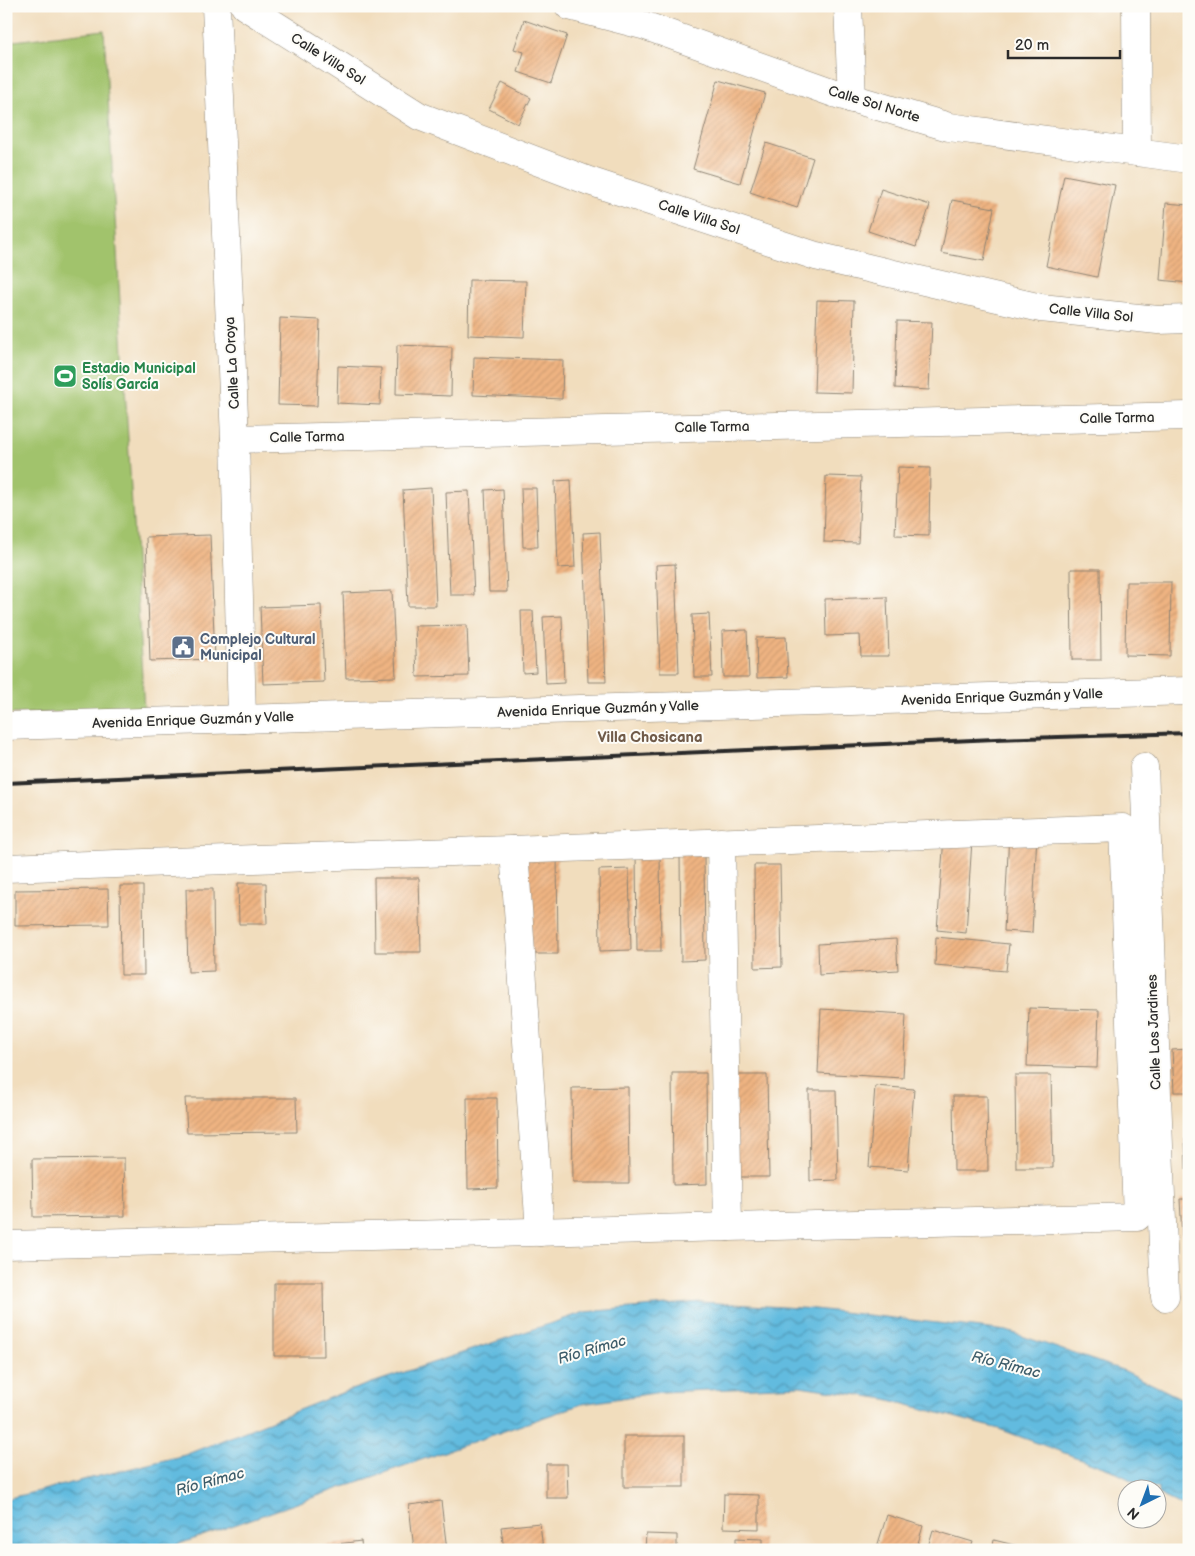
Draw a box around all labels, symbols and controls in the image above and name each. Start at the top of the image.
scale bar [1008,28,1120,60]
street label: Calle Villa Sol [288,29,368,89]
text: 20 m [1015,36,1049,55]
street label: Calle Sol Norte [826,82,922,126]
street label: Calle Villa Sol [656,196,742,238]
street label: Calle Villa Sol [1048,300,1134,326]
street label: Calle La Oroya [221,316,243,410]
place label: Estadio Municipal Solís García [82,360,196,393]
sports icon: Estadio Municipal Solís García [52,363,78,389]
street label: Calle Tarma [1079,409,1155,427]
street label: Calle Tarma [674,418,750,436]
street label: Calle Tarma [269,428,345,446]
place label: Complejo Cultural Municipal [200,631,316,664]
public building icon: Complejo Cultural Municipal [170,634,196,660]
street label: Avenida Enrique Guzmán y Valle [901,685,1103,709]
street label: Avenida Enrique Guzmán y Valle [497,697,699,721]
street label: Avenida Enrique Guzmán y Valle [92,708,294,732]
district label: Villa Chosicana [597,728,703,747]
street label: Calle Los Jardines [1143,974,1165,1090]
water label: Río Rímac [556,1331,628,1369]
water label: Río Rímac [970,1347,1042,1383]
water label: Río Rímac [174,1464,246,1500]
north arrow [1118,1478,1168,1528]
text: N [1124,1503,1143,1523]

